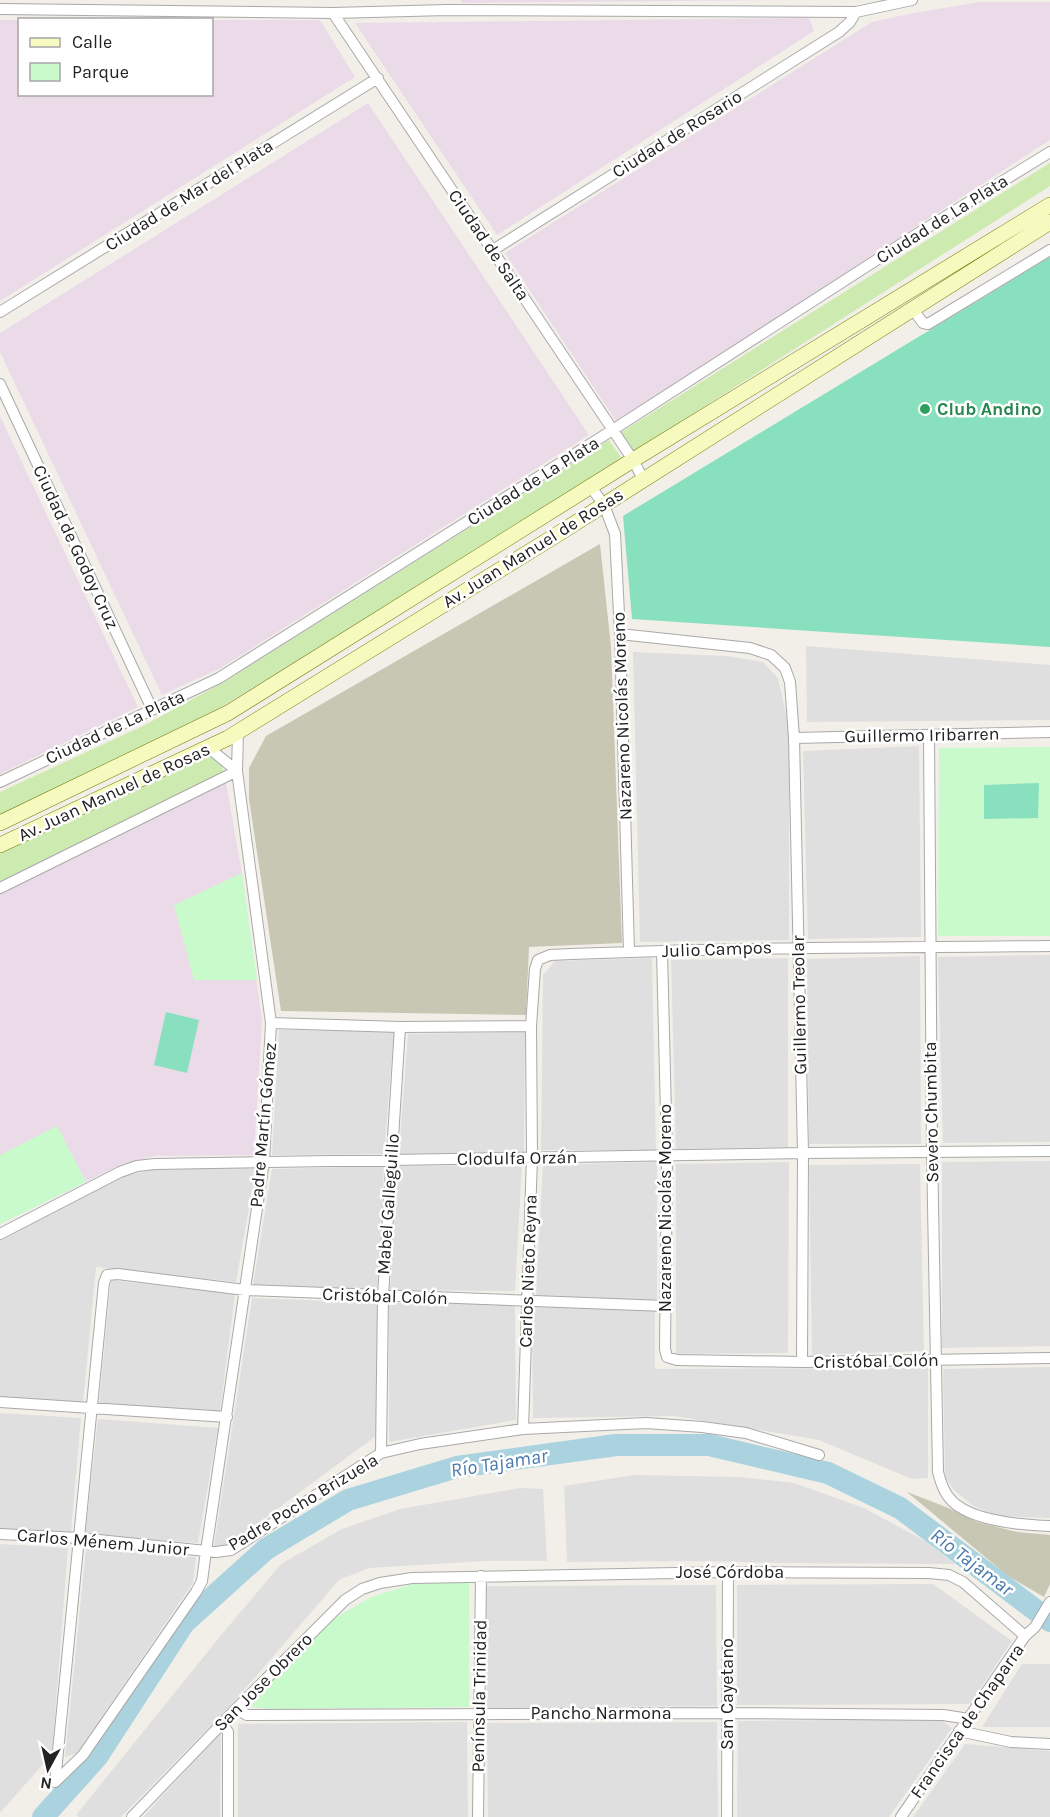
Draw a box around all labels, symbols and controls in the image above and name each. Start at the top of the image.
legend [18,18,213,96]
text: Calle [72,31,112,53]
text: Parque [72,61,129,83]
street label: Ciudad de Rosario [608,85,746,183]
street label: Ciudad de Mar del Plata [101,134,277,256]
street label: Ciudad de La Plata [872,170,1012,268]
street label: Ciudad de Salta [444,185,534,305]
place label: Club Andino [937,398,1042,420]
marker: Club Andino [918,402,932,416]
street label: Ciudad de La Plata [463,432,603,530]
street label: Ciudad de Godoy Cruz [28,461,124,633]
street label: Av. Juan Manuel de Rosas [439,483,627,613]
street label: Nazareno Nicolás Moreno [607,611,637,821]
street label: Ciudad de La Plata [42,685,188,769]
street label: Guillermo Iribarren [844,723,1000,747]
street label: Av. Juan Manuel de Rosas [15,738,213,846]
street label: Guillermo Treolar [787,935,811,1075]
street label: Julio Campos [662,936,772,962]
street label: Severo Chumbita [919,1041,943,1183]
street label: Padre Martín Gómez [245,1042,281,1208]
street label: Nazareno Nicolás Moreno [654,1104,676,1312]
street label: Mabel Galleguillo [372,1133,404,1275]
street label: Clodulfa Orzán [457,1146,577,1170]
street label: Carlos Nieto Reyna [514,1194,542,1348]
street label: Cristóbal Colón [322,1283,448,1309]
street label: Cristóbal Colón [813,1349,939,1373]
water label: Río Tajamar [449,1444,550,1482]
street label: Padre Pocho Brizuela [224,1448,382,1556]
water label: Río Tajamar [926,1523,1019,1601]
street label: Carlos Ménem Junior [16,1524,190,1561]
street label: José Córdoba [676,1561,784,1583]
street label: Península Trinidad [467,1619,491,1773]
street label: San Jose Obrero [209,1628,317,1736]
street label: San Cayetano [716,1638,738,1750]
street label: Francisca de Chaparra [905,1639,1029,1803]
street label: Pancho Narmona [530,1702,672,1724]
north arrow [18,1739,78,1799]
text: N [39,1773,53,1794]

